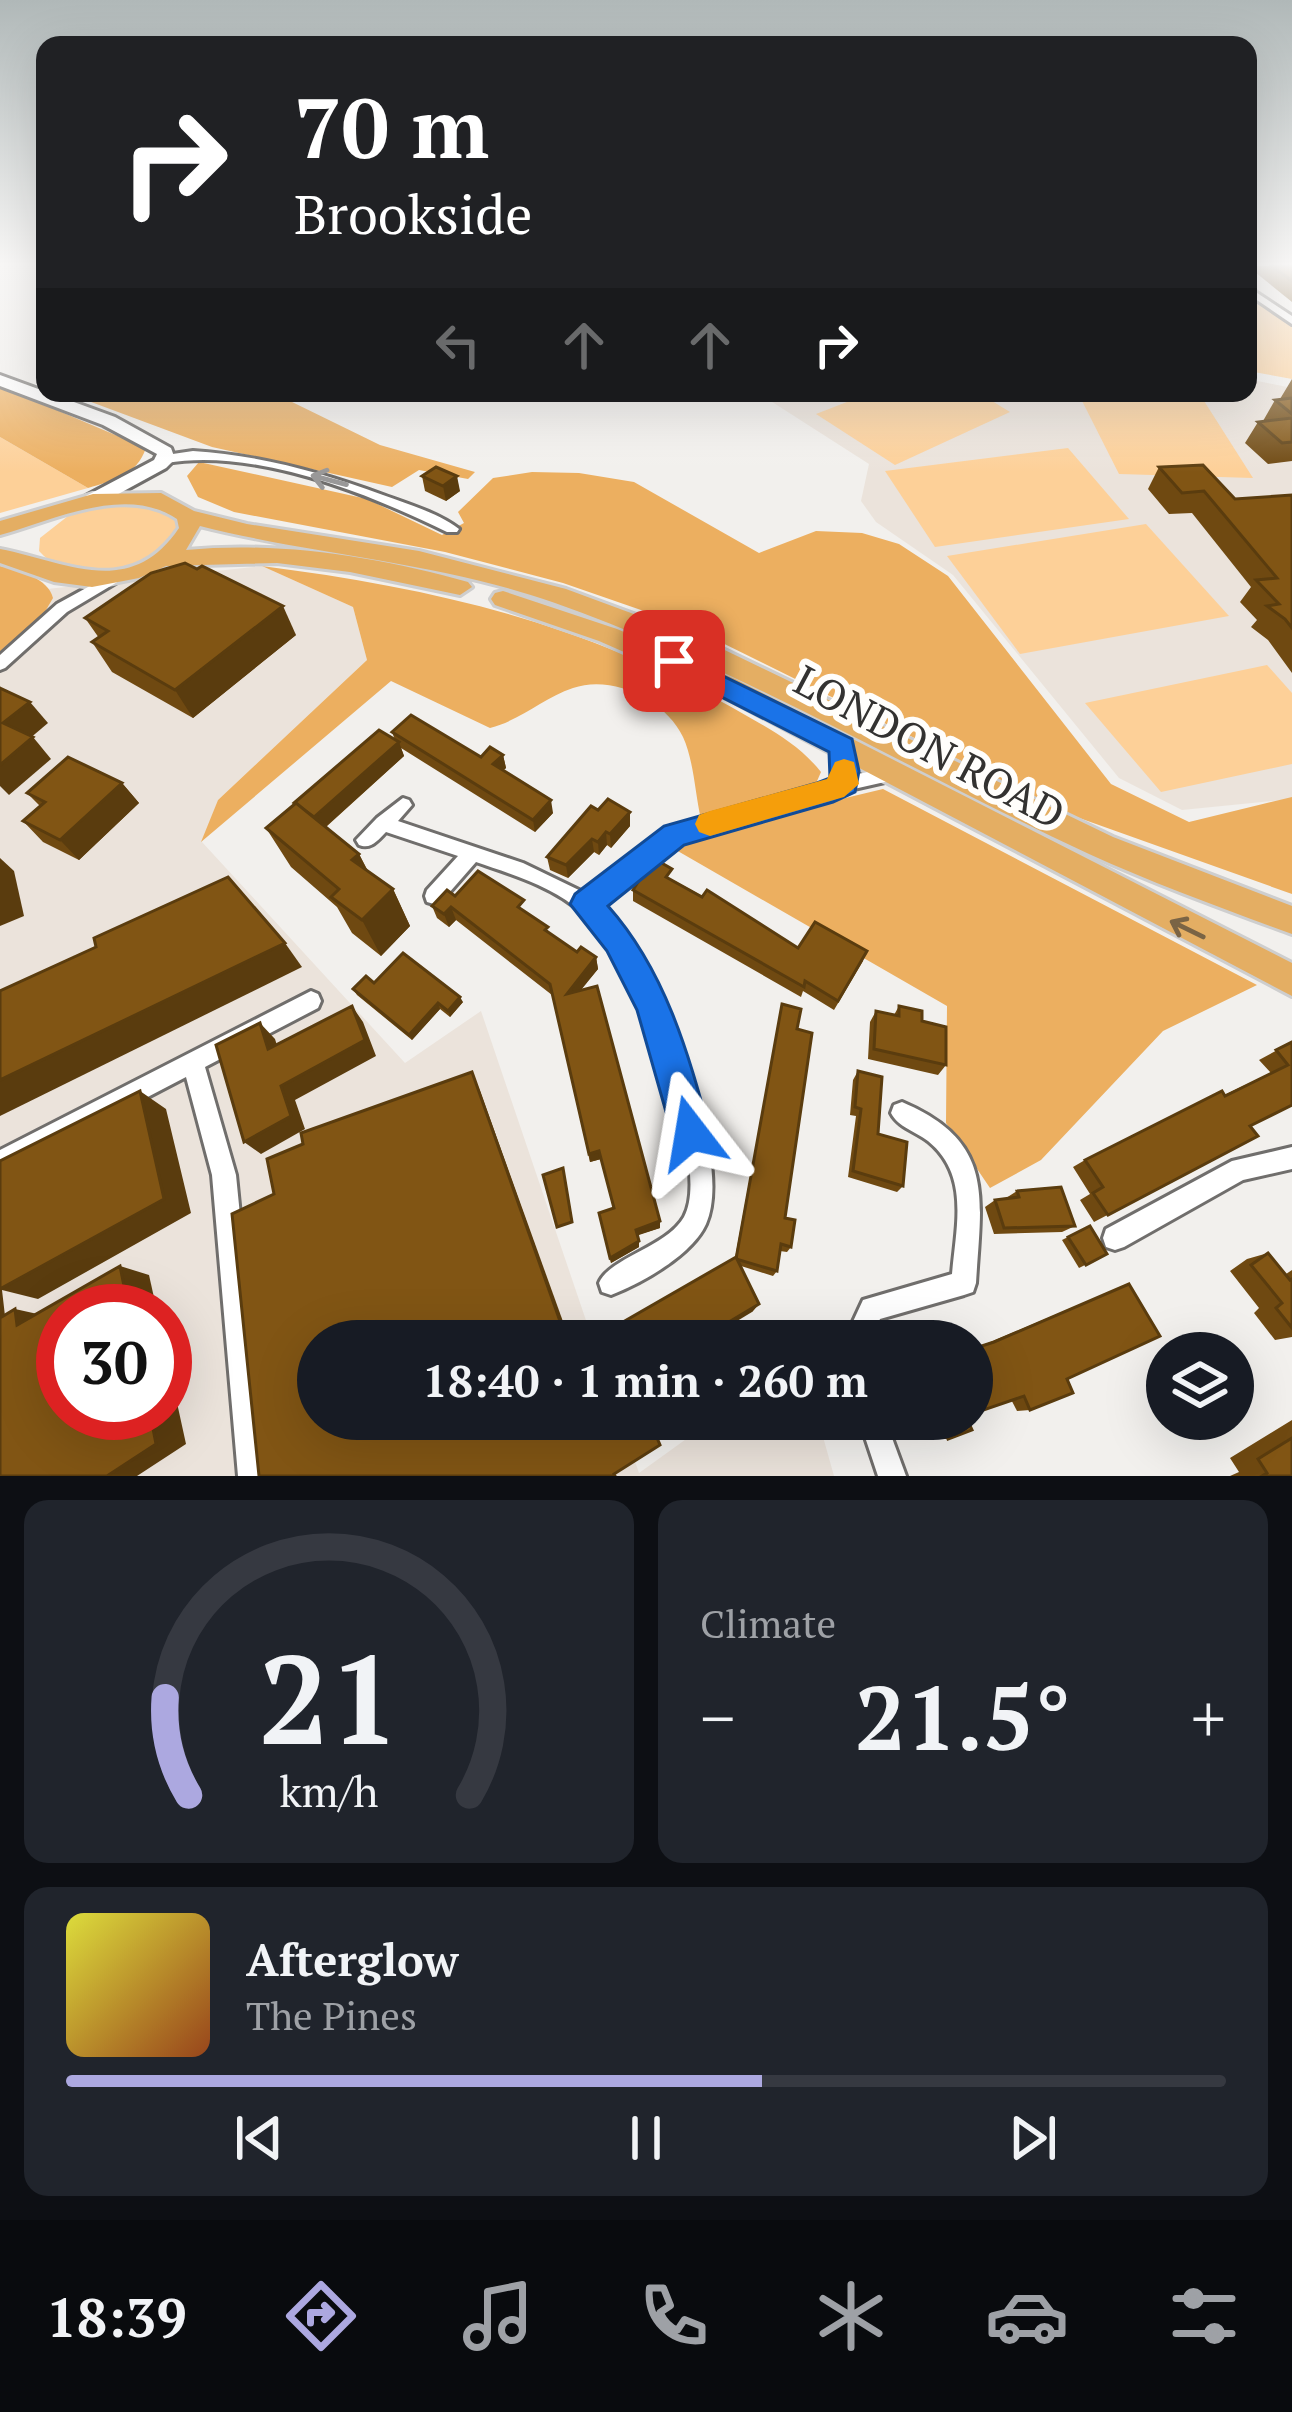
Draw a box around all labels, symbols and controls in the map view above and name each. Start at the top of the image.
text: 70 m [294,71,489,182]
icon: right [96,84,252,240]
text: Brookside [294,178,532,249]
icon: left [425,312,491,378]
icon: ahead [551,312,617,378]
icon: ahead [677,312,743,378]
icon: right [803,312,869,378]
one-way arrow [310,468,348,490]
pin [623,610,725,712]
icon: arrive [641,628,707,694]
street label: LONDON ROAD [785,651,1075,841]
one-way arrow [1170,916,1205,939]
position arrow [628,1070,754,1196]
speed limit sign: 30 [36,1284,192,1440]
map controls [1146,1332,1254,1440]
button: layers [1146,1332,1254,1440]
text: 18:40 · 1 min · 260 m [422,1350,868,1410]
text: Climate [700,1597,836,1649]
text: 21 [258,1614,400,1780]
text: 21.5° [855,1656,1071,1776]
text: − [700,1673,735,1761]
text: + [1191,1673,1226,1761]
text: km/h [279,1761,379,1818]
text: Afterglow [246,1929,459,1989]
text: The Pines [246,1989,417,2041]
icon: previous [226,2105,292,2171]
icon: pause [613,2105,679,2171]
icon: next [1000,2105,1066,2171]
icon: directions [279,2274,363,2358]
icon: music [456,2274,540,2358]
icon: phone [632,2274,716,2358]
icon: climate [809,2274,893,2358]
icon: car [985,2274,1069,2358]
icon: filters [1162,2274,1246,2358]
text: 18:39 [46,2281,187,2352]

